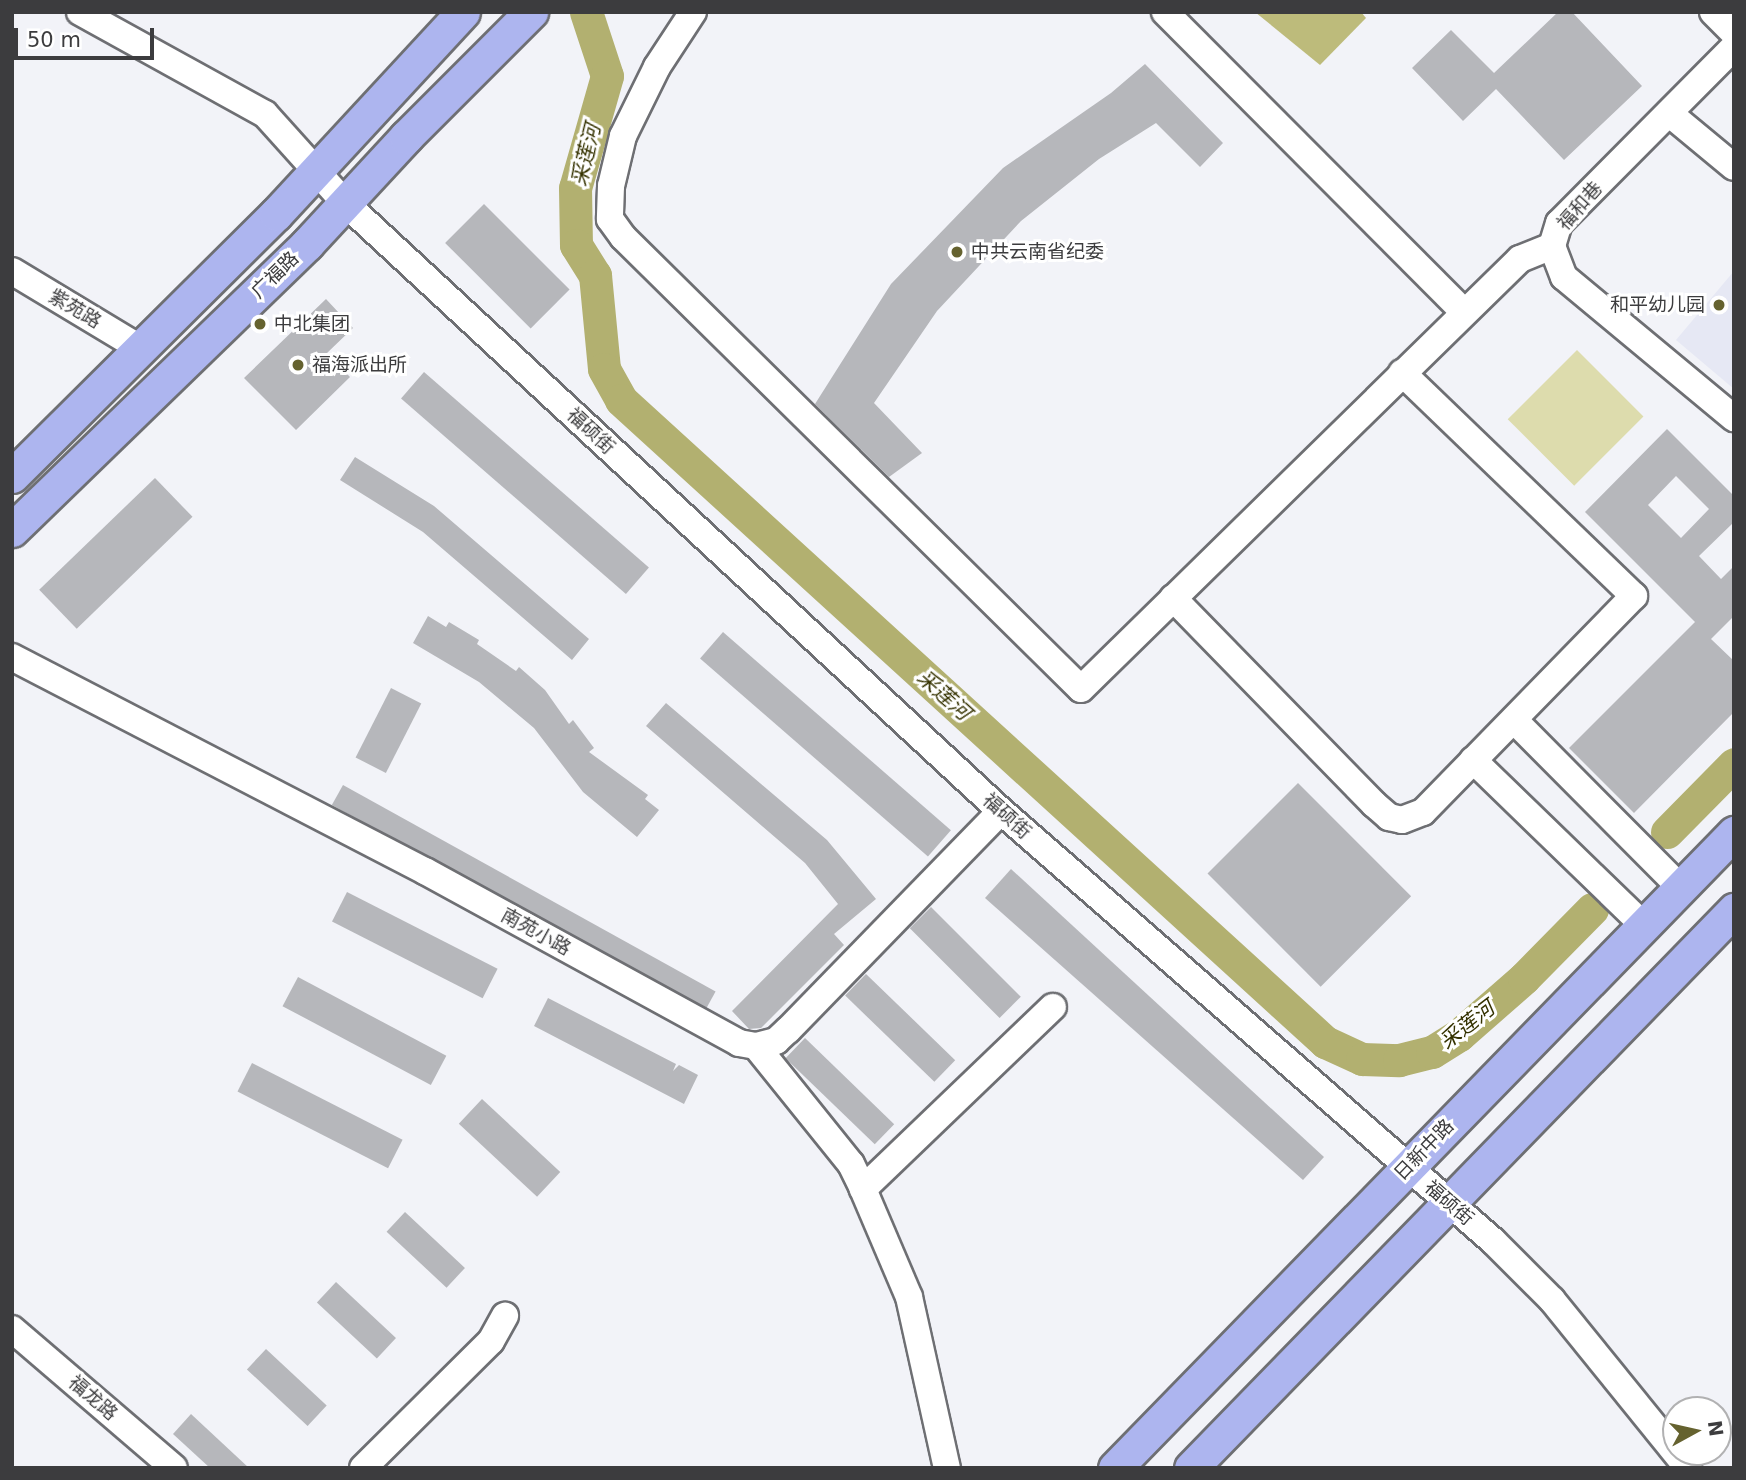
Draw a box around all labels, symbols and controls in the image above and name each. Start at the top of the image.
scale bar [18,14,158,58]
text: 50 m [27,28,81,52]
water label: 采莲河 [566,121,606,189]
street label: 福和巷 [1552,177,1608,235]
place label: 中共云南省纪委 [971,241,1104,263]
marker: 中共云南省纪委 [949,244,965,260]
street label: 广福路 [247,247,303,303]
street label: 紫苑路 [45,285,105,333]
place label: 和平幼儿园 [1610,294,1705,316]
marker: 和平幼儿园 [1711,297,1727,313]
place label: 中北集团 [274,313,350,335]
marker: 中北集团 [252,316,268,332]
place label: 福海派出所 [312,354,407,376]
marker: 福海派出所 [290,357,306,373]
street label: 福硕街 [562,403,620,459]
water label: 采莲河 [912,665,976,725]
street label: 福硕街 [978,788,1036,844]
street label: 南苑小路 [497,904,575,960]
water label: 采莲河 [1434,996,1500,1054]
street label: 日新中路 [1389,1115,1459,1185]
street label: 福硕街 [1420,1176,1478,1230]
street label: 福龙路 [64,1371,122,1425]
north arrow [1662,1396,1732,1466]
text: N [1704,1419,1728,1438]

